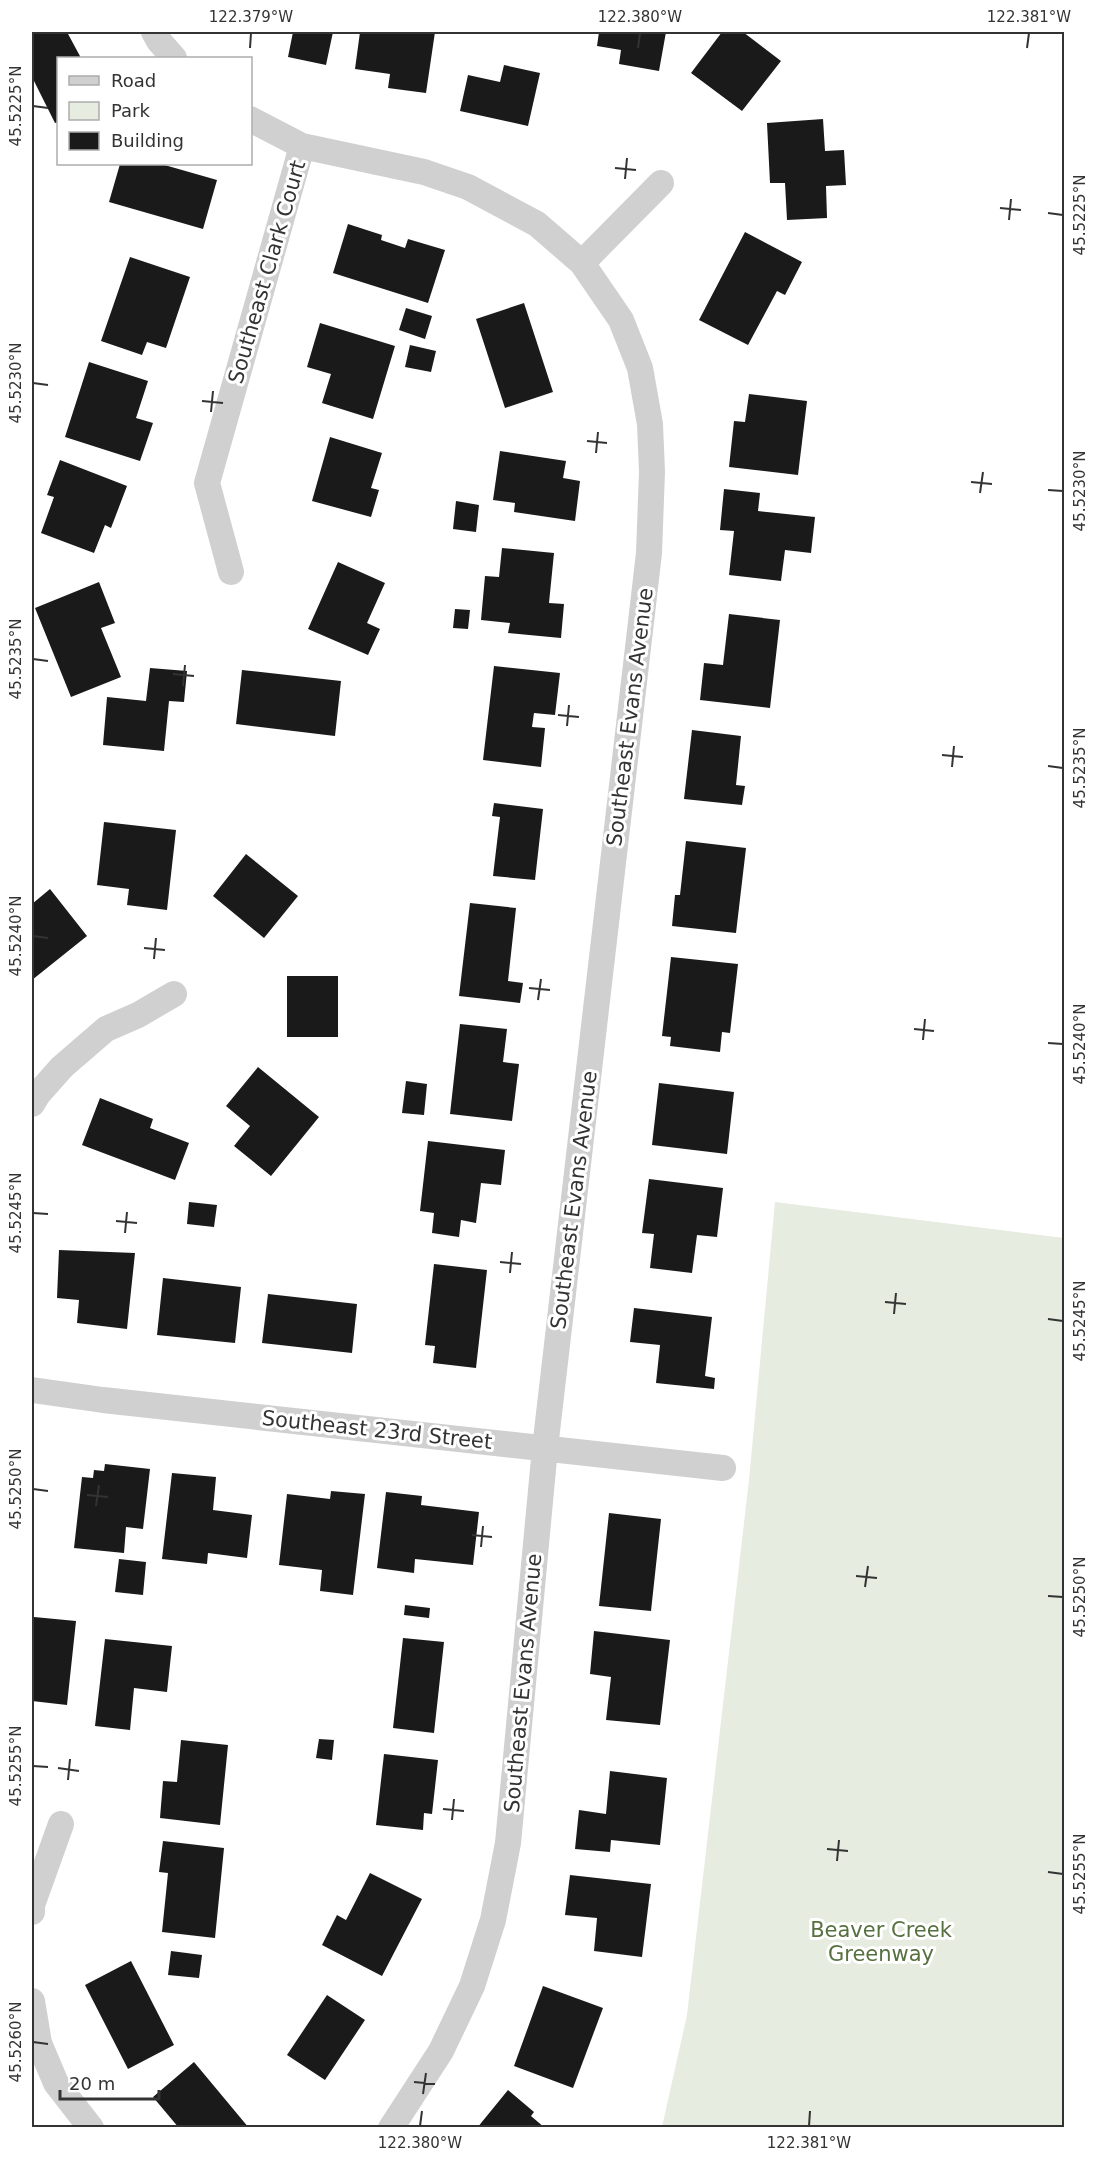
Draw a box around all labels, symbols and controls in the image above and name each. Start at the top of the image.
text: 122.379°W [209,8,293,26]
text: 122.380°W [598,8,682,26]
text: 122.381°W [987,8,1071,26]
legend [57,57,252,165]
text: 45.5225°N [7,66,25,146]
text: Road [111,70,156,91]
text: Park [111,100,150,121]
text: Building [111,130,184,151]
street label: Southeast Clark Court [224,158,310,386]
text: 45.5225°N [1071,175,1089,255]
text: 45.5230°N [7,343,25,423]
text: 45.5230°N [1071,451,1089,531]
street label: Southeast Evans Avenue [602,586,658,848]
text: 45.5235°N [7,619,25,699]
text: 45.5235°N [1071,728,1089,808]
text: 45.5240°N [7,896,25,976]
text: 45.5240°N [1071,1004,1089,1084]
street label: Southeast Evans Avenue [546,1069,602,1331]
text: 45.5245°N [7,1173,25,1253]
text: 45.5245°N [1071,1281,1089,1361]
street label: Southeast 23rd Street [261,1406,493,1454]
text: 45.5250°N [7,1449,25,1529]
street label: Southeast Evans Avenue [500,1552,546,1814]
text: 45.5250°N [1071,1557,1089,1637]
text: 45.5255°N [7,1726,25,1806]
text: 45.5255°N [1071,1834,1089,1914]
park label: Beaver Creek Greenway [810,1918,953,1966]
text: 45.5260°N [7,2002,25,2082]
scale bar [60,2063,159,2101]
text: 20 m [69,2073,115,2094]
text: 122.380°W [378,2134,462,2152]
text: 122.381°W [767,2134,851,2152]

